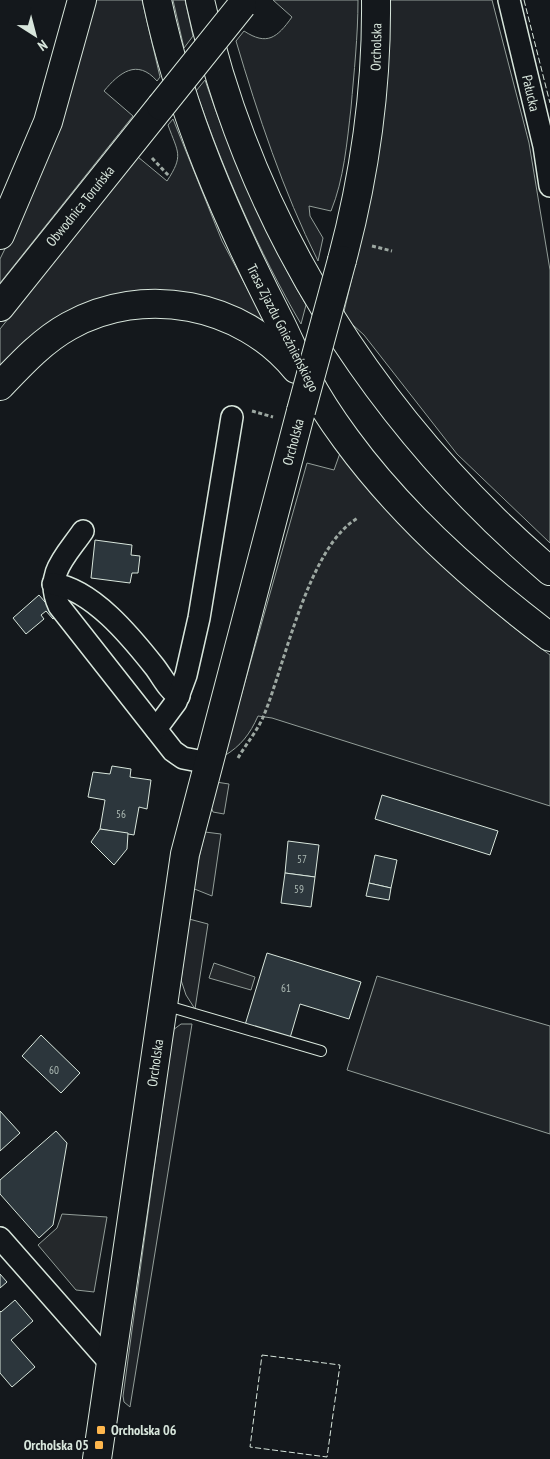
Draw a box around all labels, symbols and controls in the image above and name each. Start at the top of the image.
north arrow [10,10,60,60]
street label: Orcholska [367,23,385,71]
text: N [34,36,51,55]
street label: Pałucka [518,73,544,113]
street label: Obwodnica Toruńska [42,162,118,250]
street label: Trasa Zjazdu Gnieźnieńskiego [243,261,323,395]
street label: Orcholska [278,417,308,467]
house number: 56 [116,807,126,821]
house number: 57 [297,852,307,866]
house number: 59 [294,882,304,896]
house number: 61 [281,981,291,995]
street label: Orcholska [143,1038,167,1088]
house number: 60 [49,1063,59,1077]
place label: Orcholska 06 [111,1421,177,1439]
marker: Orcholska 06 [95,1424,107,1436]
place label: Orcholska 05 [24,1436,89,1454]
marker: Orcholska 05 [93,1439,105,1451]

